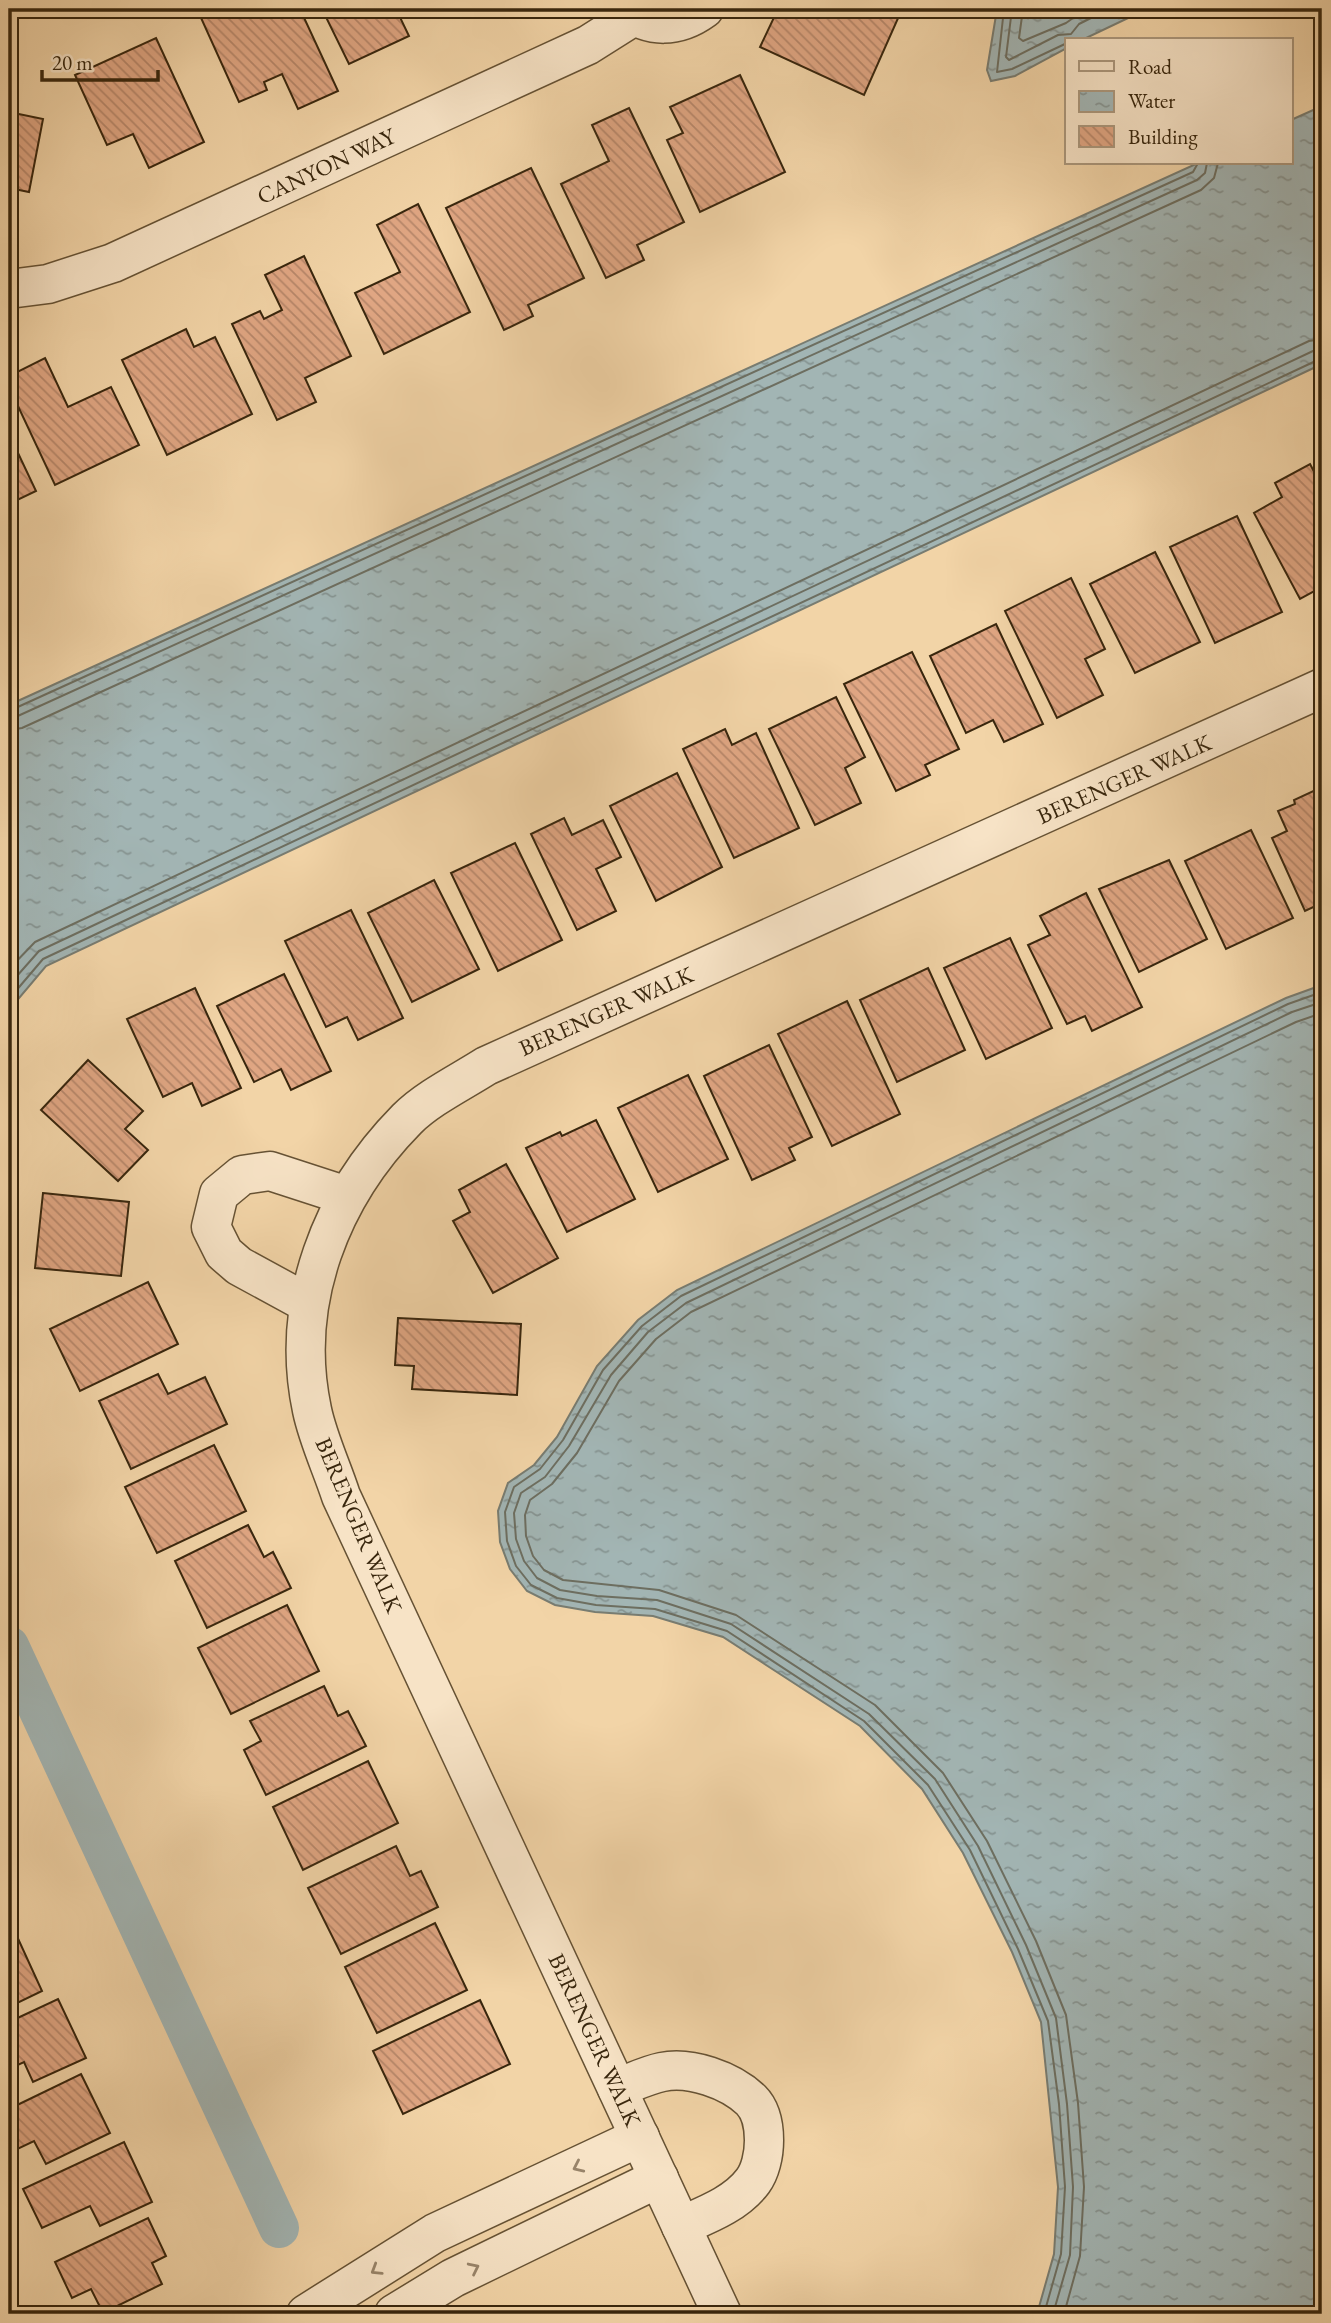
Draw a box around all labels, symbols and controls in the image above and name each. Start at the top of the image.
scale bar [42,38,158,82]
legend [1065,38,1292,164]
text: 20 m [52,49,93,76]
text: Road [1128,53,1172,80]
text: Water [1128,87,1175,114]
street label: CANYON WAY [252,120,402,211]
text: Building [1128,123,1198,150]
street label: BERENGER WALK [1032,727,1216,831]
street label: BERENGER WALK [514,959,698,1063]
street label: BERENGER WALK [308,1433,410,1618]
street label: BERENGER WALK [542,1949,648,2132]
one-way arrow [573,2158,585,2172]
one-way arrow [371,2262,384,2275]
one-way arrow [467,2262,479,2276]

